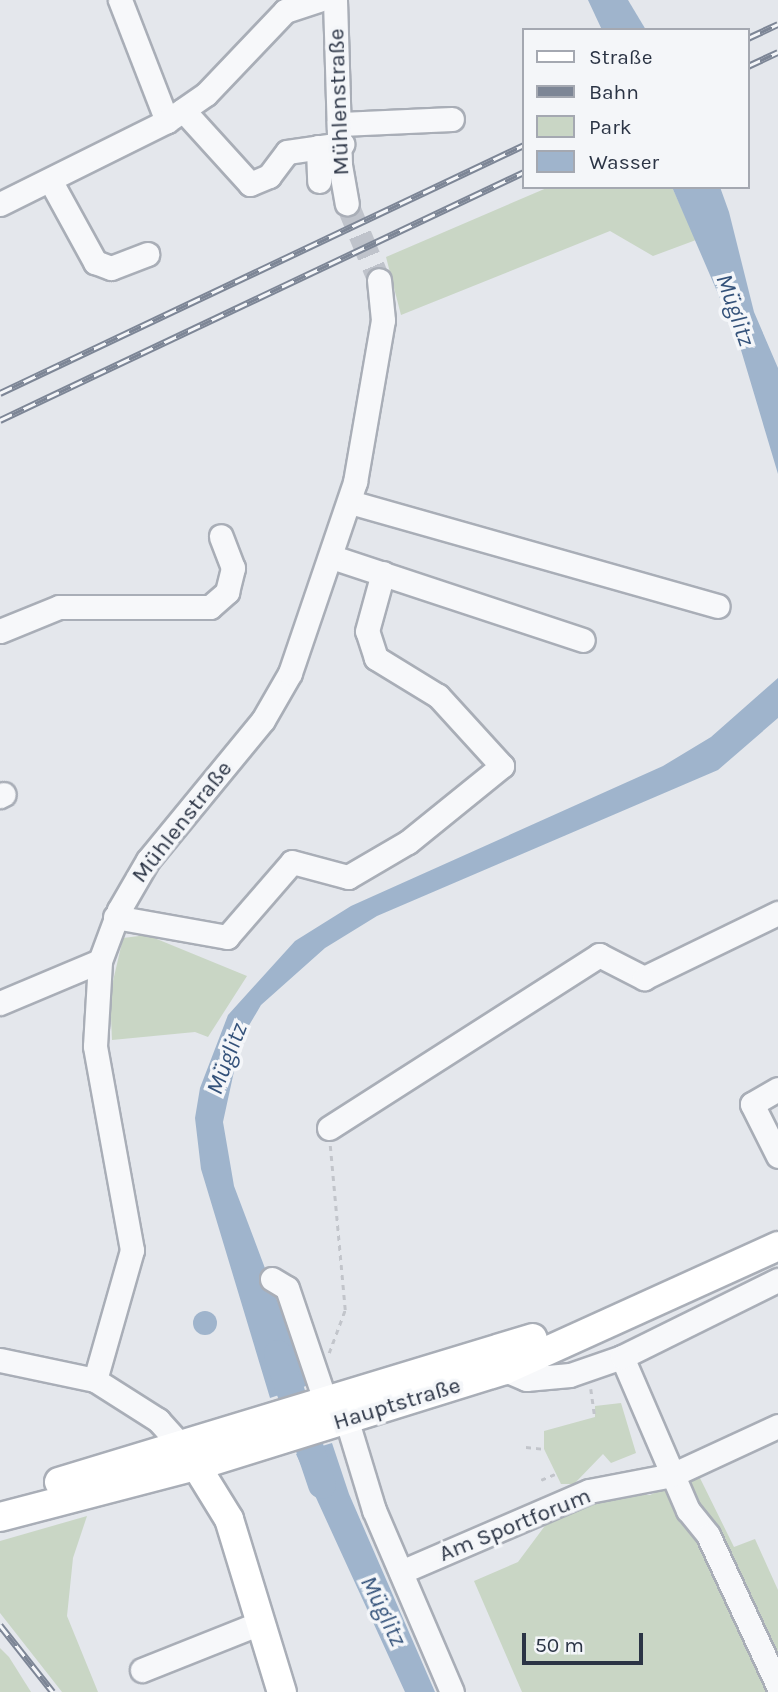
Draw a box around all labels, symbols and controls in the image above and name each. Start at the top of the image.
street label: Mühlenstraße [323,28,355,176]
legend [522,28,750,189]
text: Straße [589,45,652,69]
text: Bahn [589,80,639,104]
text: Park [589,115,632,139]
text: Wasser [589,150,659,174]
water label: Müglitz [709,270,761,350]
street label: Mühlenstraße [126,756,238,888]
water label: Müglitz [200,1019,254,1099]
street label: Hauptstraße [330,1372,464,1436]
street label: Am Sportforum [435,1482,595,1568]
water label: Müglitz [354,1571,412,1651]
scale bar [526,1618,647,1662]
text: 50 m [535,1633,584,1657]

